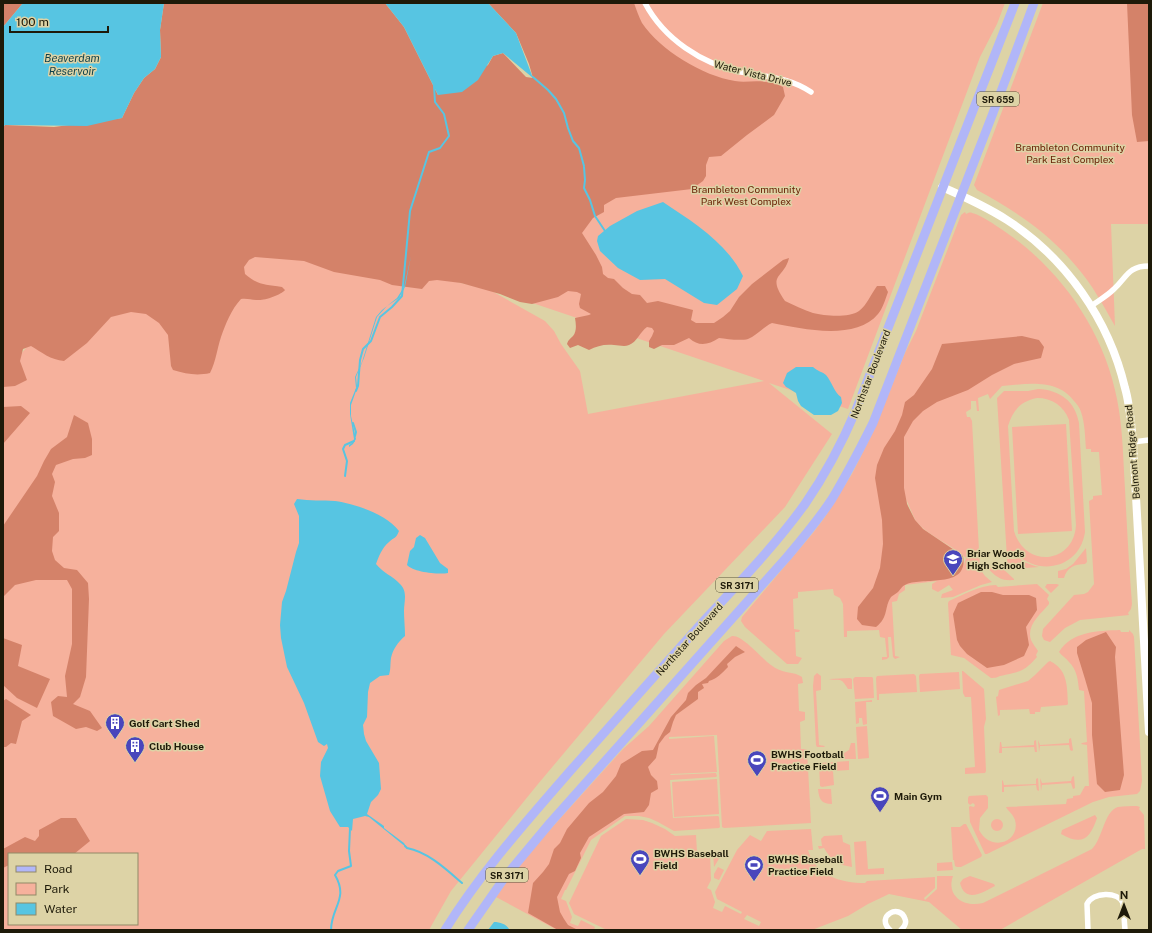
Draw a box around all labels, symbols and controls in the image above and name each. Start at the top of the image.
scale bar [10,8,108,34]
text: 100 m [16,15,49,29]
water label: Beaverdam Reservoir [44,52,100,77]
street label: Water Vista Drive [713,58,794,89]
road number: SR 659 [977,92,1019,106]
park label: Brambleton Community Park East Complex [1015,141,1125,165]
park label: Brambleton Community Park West Complex [691,183,801,207]
street label: Northstar Boulevard [848,328,892,420]
street label: Belmont Ridge Road [1122,404,1142,500]
place label: Briar Woods High School [967,547,1025,571]
school or university icon: Briar Woods High School [942,548,964,576]
road number: SR 3171 [716,578,758,592]
street label: Northstar Boulevard [653,600,725,678]
building icon: Golf Cart Shed [104,712,126,740]
place label: Golf Cart Shed [129,717,200,729]
building icon: Club House [124,735,146,763]
place label: Club House [149,740,204,752]
place label: BWHS Football Practice Field [771,748,844,772]
sports icon: BWHS Football Practice Field [746,749,768,777]
sports icon: Main Gym [869,785,891,813]
place label: Main Gym [894,790,942,802]
place label: BWHS Baseball Field [654,847,729,871]
sports icon: BWHS Baseball Field [629,848,651,876]
legend [8,853,138,925]
place label: BWHS Baseball Practice Field [768,853,843,877]
sports icon: BWHS Baseball Practice Field [743,854,765,882]
text: Road [44,862,72,876]
road number: SR 3171 [486,868,528,882]
text: Park [44,882,70,896]
north arrow [1104,885,1144,925]
text: N [1120,889,1128,901]
text: Water [44,902,78,916]

